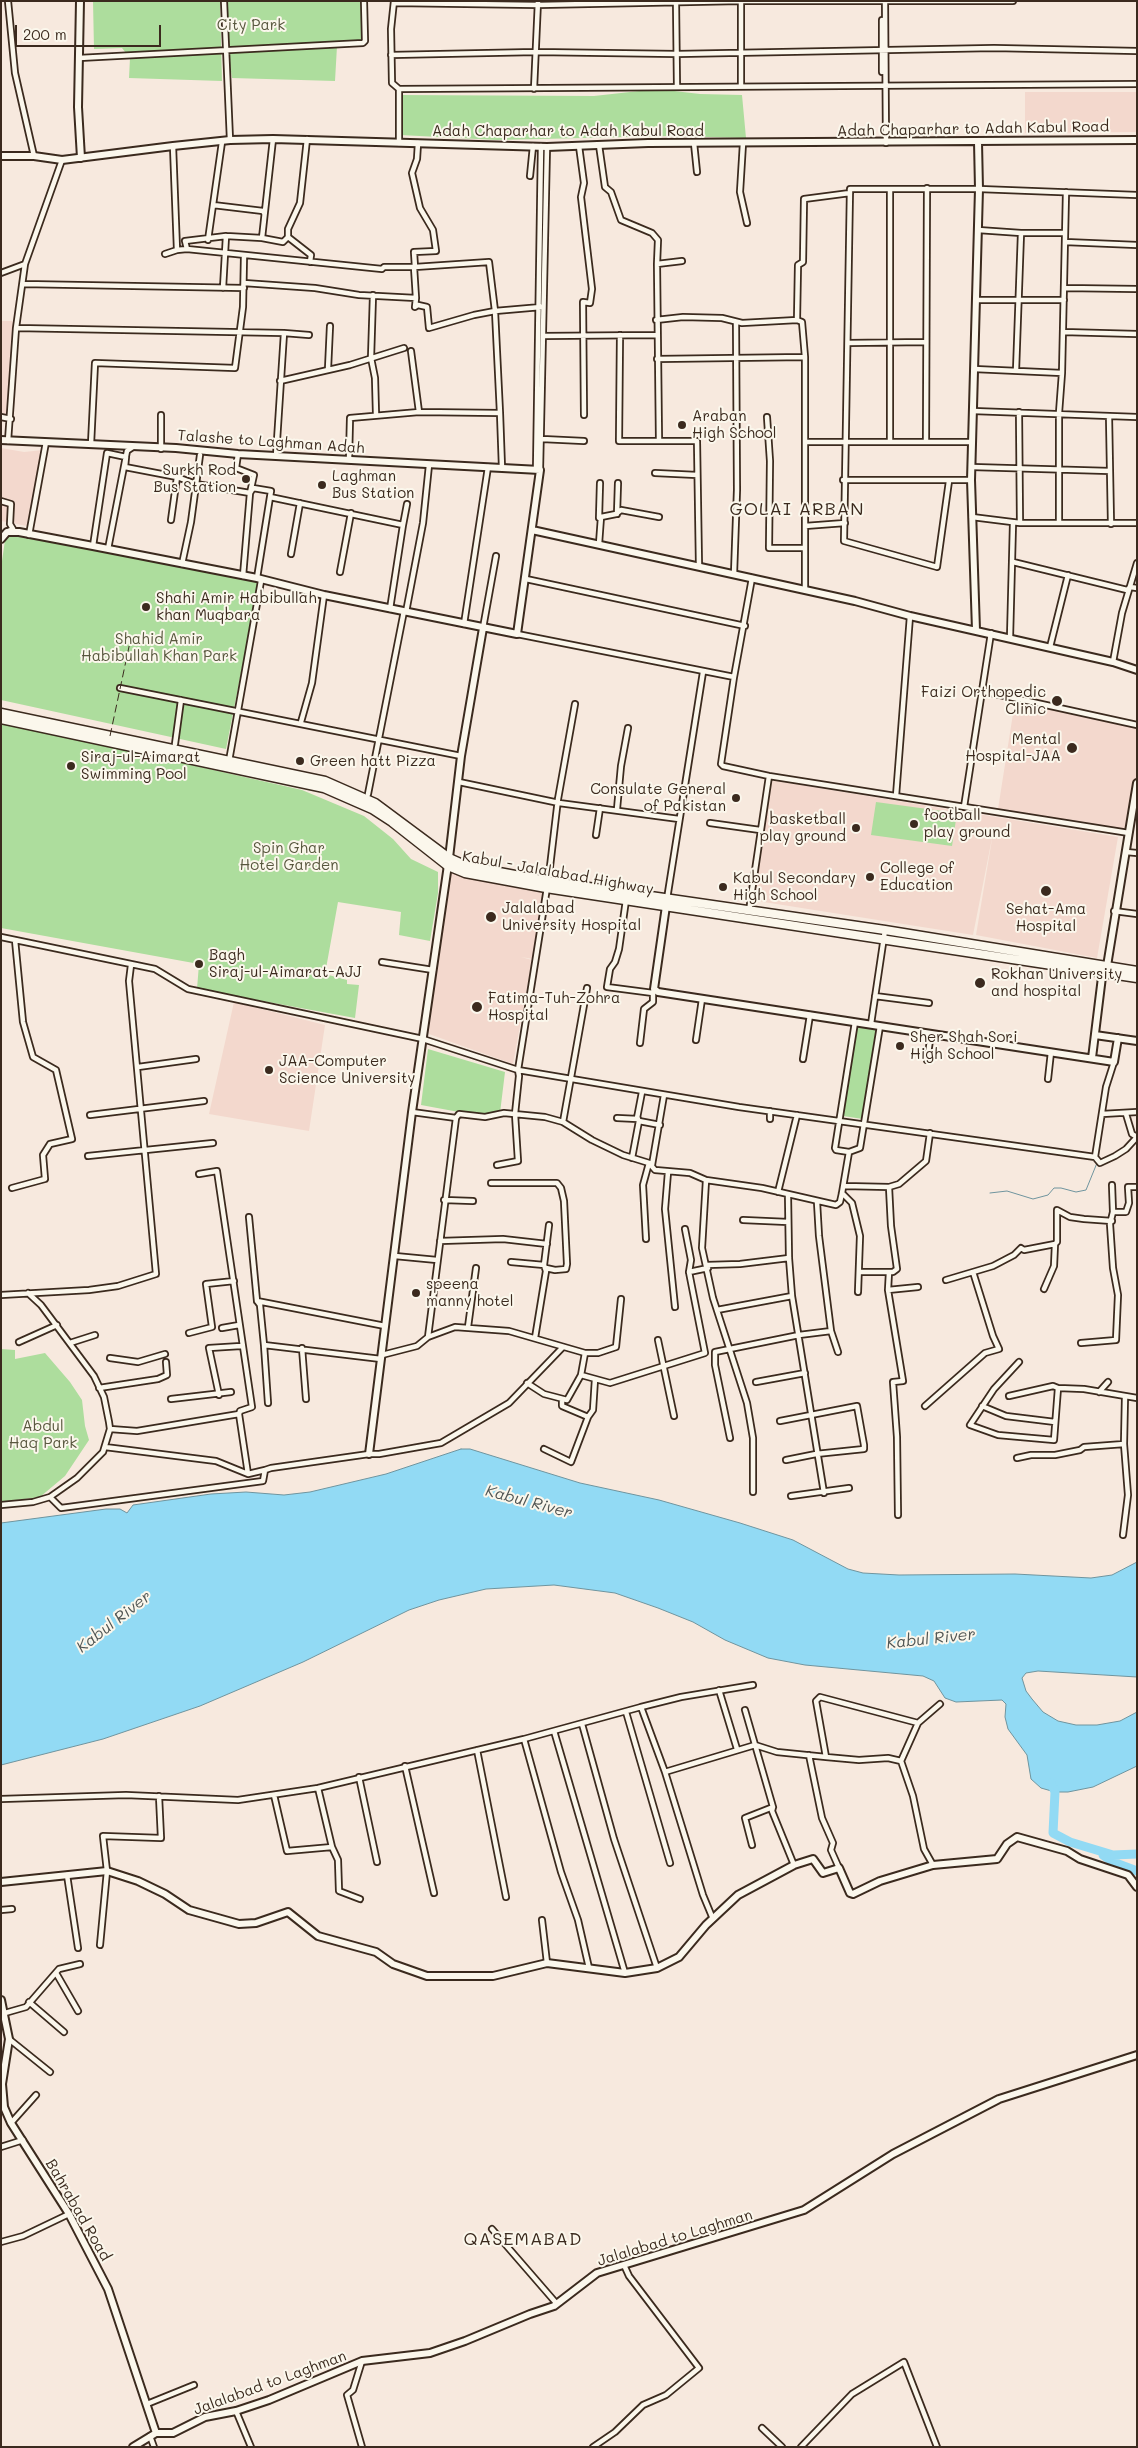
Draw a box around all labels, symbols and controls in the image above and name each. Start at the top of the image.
scale bar [18,15,164,47]
park label: City Park [217,16,285,34]
text: 200 m [23,24,67,44]
street label: Adah Chaparhar to Adah Kabul Road [837,118,1109,140]
street label: Adah Chaparhar to Adah Kabul Road [432,122,704,140]
place label: Araban High School [692,407,777,442]
marker: Araban High School [676,419,688,431]
street label: Talashe to Laghman Adah [177,426,365,458]
place label: Surkh Rod Bus Station [154,461,236,496]
place label: Laghman Bus Station [332,467,414,502]
marker: Surkh Rod Bus Station [240,473,252,485]
marker: Laghman Bus Station [316,479,328,491]
district label: GOLAI ARBAN [728,498,866,520]
place label: Shahi Amir Habibullah khan Muqbara [156,589,317,624]
marker: Shahi Amir Habibullah khan Muqbara [140,601,152,613]
park label: Shahid Amir Habibullah Khan Park [81,630,237,665]
place label: Faizi Orthopedic Clinic [921,683,1046,718]
marker: Faizi Orthopedic Clinic [1050,694,1064,708]
place label: Mental Hospital-JAA [965,730,1061,765]
marker: Mental Hospital-JAA [1065,741,1079,755]
place label: Siraj-ul-Aimarat Swimming Pool [81,748,200,783]
place label: Green hatt Pizza [310,752,436,770]
marker: Green hatt Pizza [294,755,306,767]
marker: Siraj-ul-Aimarat Swimming Pool [65,760,77,772]
place label: Consulate General of Pakistan [590,780,726,815]
marker: Consulate General of Pakistan [730,792,742,804]
place label: football play ground [924,806,1010,841]
place label: basketball play ground [760,810,846,845]
marker: football play ground [908,818,920,830]
marker: basketball play ground [850,822,862,834]
park label: Spin Ghar Hotel Garden [239,839,339,874]
street label: Kabul - Jalalabad Highway [461,847,655,899]
place label: College of Education [880,859,954,894]
place label: Kabul Secondary High School [733,869,856,904]
marker: College of Education [864,871,876,883]
marker: Kabul Secondary High School [717,881,729,893]
marker: Sehat-Ama Hospital [1039,884,1053,898]
place label: Jalalabad University Hospital [502,899,641,934]
place label: Sehat-Ama Hospital [1006,900,1086,935]
marker: Jalalabad University Hospital [484,910,498,924]
place label: Bagh Siraj-ul-Aimarat-AJJ [209,946,362,981]
marker: Bagh Siraj-ul-Aimarat-AJJ [193,958,205,970]
place label: Rokhan University and hospital [991,965,1122,1000]
marker: Rokhan University and hospital [973,976,987,990]
place label: Fatima-Tuh-Zohra Hospital [488,989,620,1024]
marker: Fatima-Tuh-Zohra Hospital [470,1000,484,1014]
place label: Sher Shah Sori High School [910,1028,1017,1063]
marker: Sher Shah Sori High School [894,1040,906,1052]
place label: JAA-Computer Science University [279,1052,415,1087]
marker: JAA-Computer Science University [263,1064,275,1076]
place label: speena manny hotel [426,1275,514,1310]
marker: speena manny hotel [410,1287,422,1299]
park label: Abdul Haq Park [9,1417,77,1452]
water label: Kabul River [483,1481,575,1523]
water label: Kabul River [73,1587,155,1657]
water label: Kabul River [886,1625,976,1653]
street label: Bahrabad Road [42,2156,114,2264]
street label: Jalalabad to Laghman [595,2206,755,2270]
district label: QASEMABAD [462,2228,584,2250]
street label: Jalalabad to Laghman [191,2347,349,2419]

